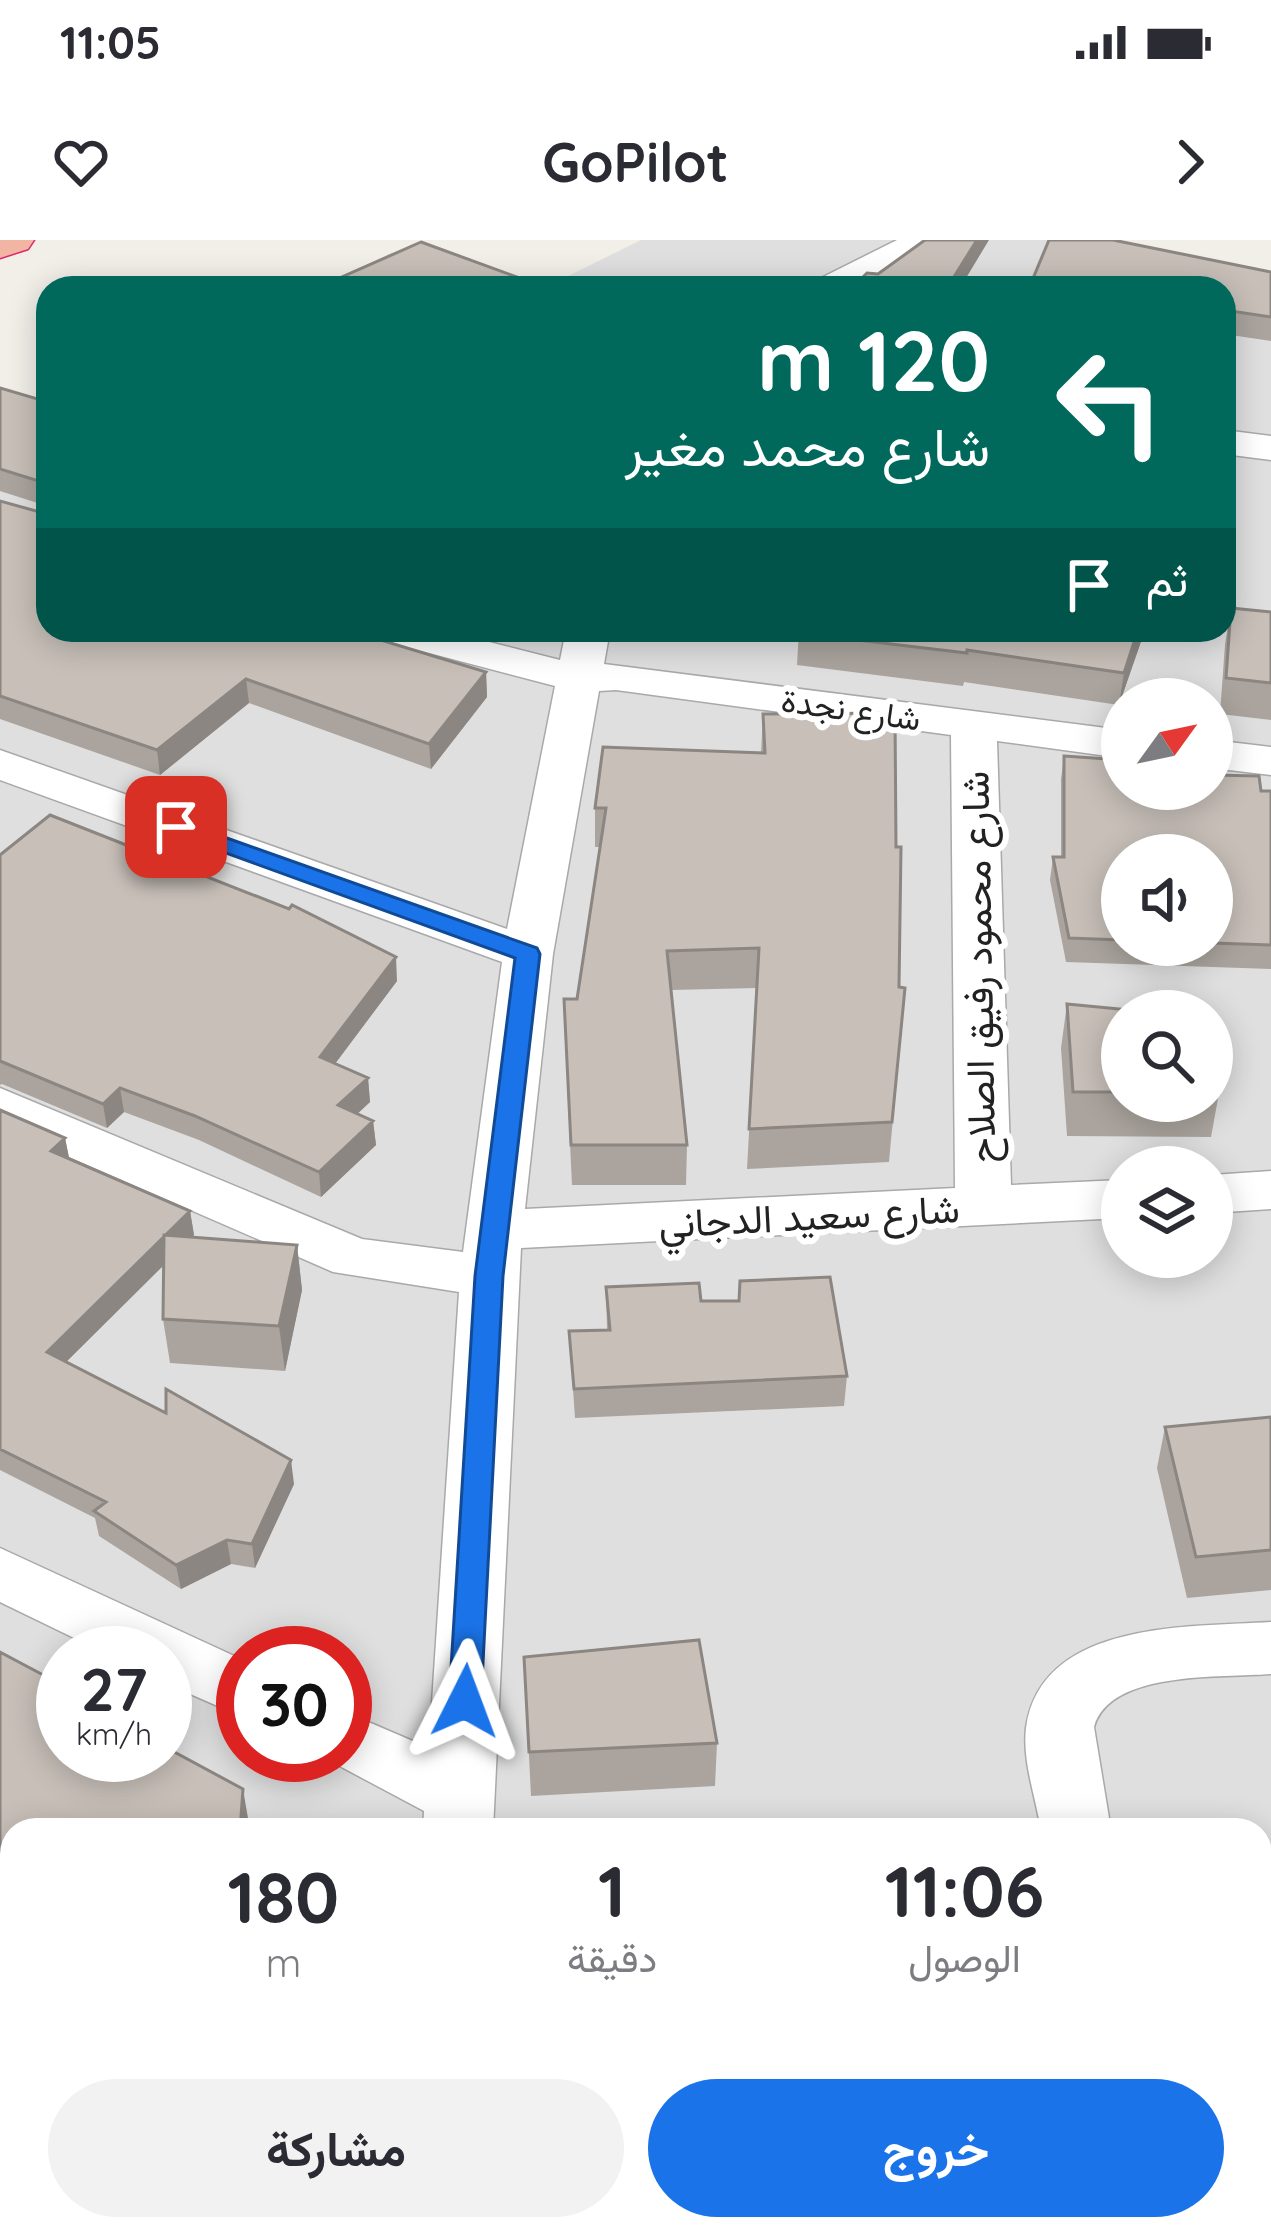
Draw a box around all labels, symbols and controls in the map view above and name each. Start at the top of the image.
text: 11:05 [60,14,161,70]
text: GoPilot [542,128,729,196]
icon: heart [48,129,114,195]
icon: forward [1157,129,1223,195]
text: 120 m [757,307,990,412]
icon: left [1032,324,1188,480]
text: شارع محمد مغير [625,412,990,480]
text: ثم [1146,551,1188,607]
icon: arrive [1056,552,1122,618]
street label: شارع نجدة [778,678,923,742]
north arrow [1101,678,1233,810]
map controls [1101,678,1233,1278]
street label: شارع محمود رفيق الصلاح [950,770,1008,1164]
pin [125,776,227,878]
icon: arrive [143,794,209,860]
button: sound [1101,834,1233,966]
button: search [1101,990,1233,1122]
button: layers [1101,1146,1233,1278]
street label: شارع سعيد الدجاني [657,1183,961,1256]
speed limit sign: 30 [216,1626,372,1782]
position arrow [402,1638,528,1764]
text: 27 [80,1651,148,1726]
text: km/h [76,1715,152,1753]
text: 1 [598,1845,626,1935]
text: 11:06 [885,1845,1044,1935]
text: 180 [228,1851,339,1941]
text: دقيقة [567,1933,657,1982]
text: الوصول [908,1933,1021,1982]
text: m [266,1938,301,1987]
button: مشاركة [48,2079,624,2217]
button: خروج [648,2079,1224,2217]

